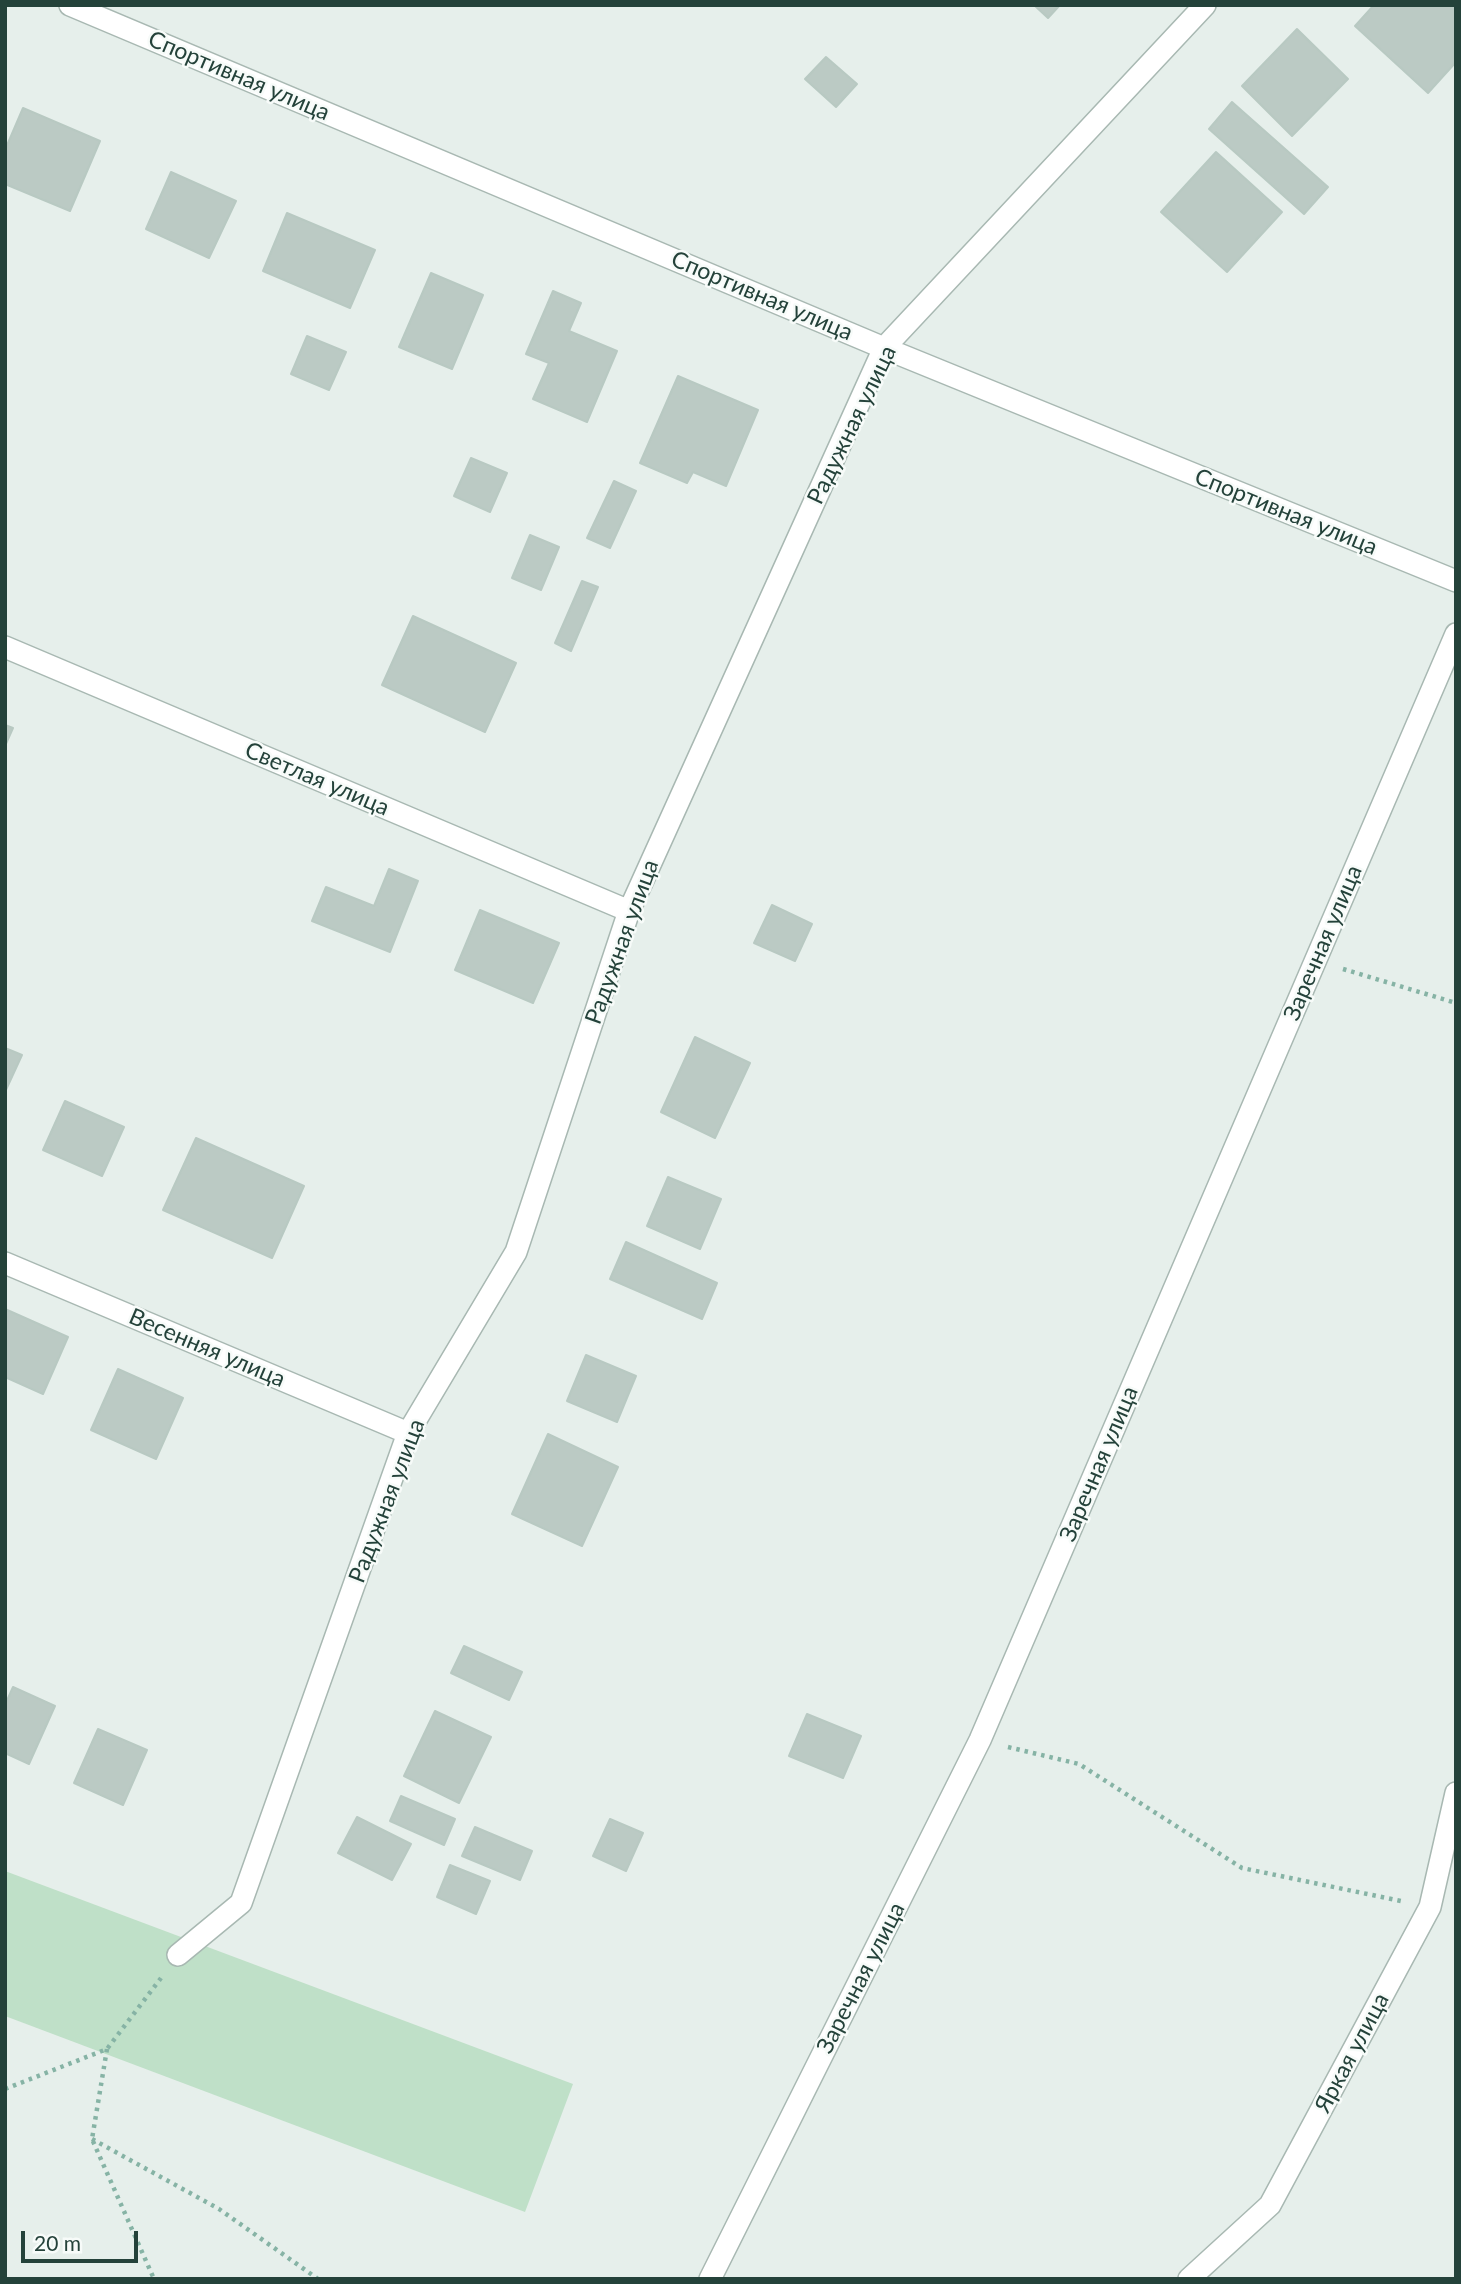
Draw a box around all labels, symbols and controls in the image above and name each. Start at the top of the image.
street label: Спортивная улица [144,25,334,127]
street label: Спортивная улица [667,245,857,347]
street label: Радужная улица [802,341,902,509]
street label: Спортивная улица [1191,463,1381,561]
street label: Светлая улица [241,736,393,822]
street label: Радужная улица [579,856,665,1028]
street label: Заречная улица [1278,861,1368,1025]
street label: Весенняя улица [125,1303,289,1393]
street label: Заречная улица [1054,1382,1144,1546]
street label: Радужная улица [343,1415,431,1587]
street label: Заречная улица [811,1898,911,2058]
street label: Яркая улица [1309,1989,1395,2117]
scale bar [24,2218,142,2262]
text: 20 m [34,2230,81,2255]

